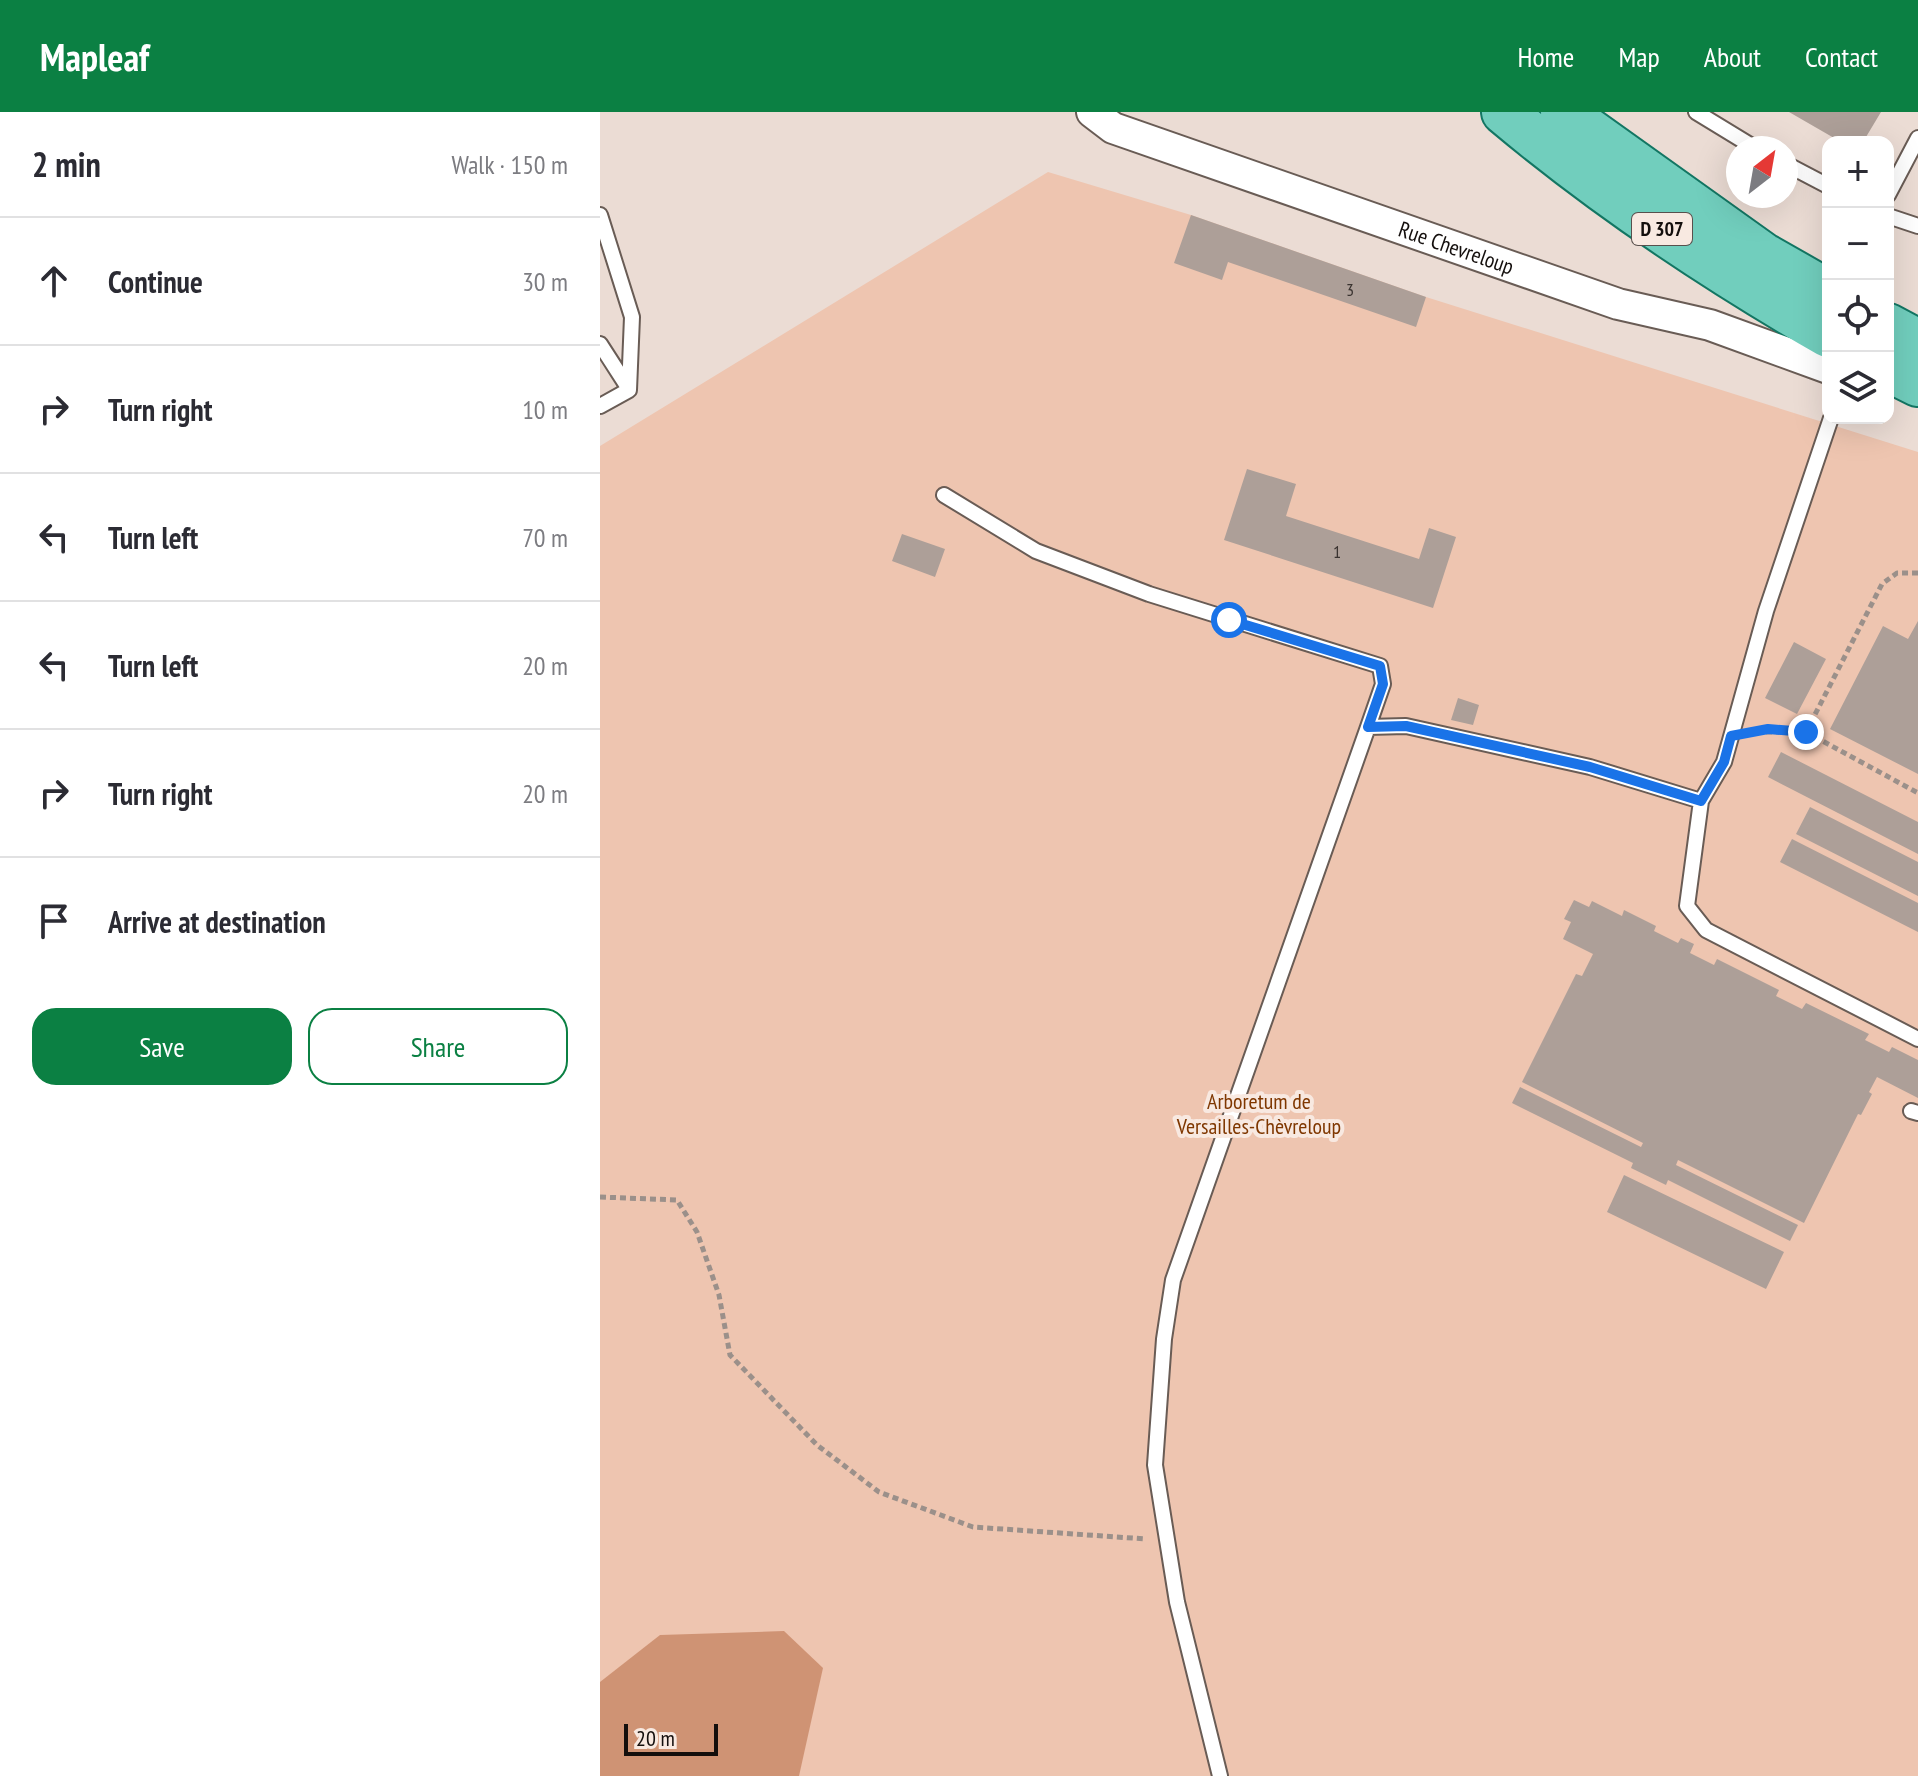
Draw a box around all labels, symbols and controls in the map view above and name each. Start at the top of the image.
text: Mapleaf [40,32,149,81]
text: Home [1518,38,1574,75]
text: Map [1618,38,1660,75]
text: About [1704,38,1761,75]
text: Contact [1805,38,1878,75]
north arrow [1726,136,1798,208]
map controls [1822,136,1894,424]
button: + [1822,136,1894,208]
text: 2 min [32,142,101,186]
text: Walk · 150 m [451,148,568,181]
button: − [1822,208,1894,280]
road number: D 307 [1632,213,1692,245]
street label: Rue Chevreloup [1395,215,1518,281]
icon: ahead [32,259,76,303]
text: Continue [108,262,203,301]
text: 30 m [522,265,568,298]
house number: 3 [1346,278,1354,301]
button: locate [1822,280,1894,352]
button: layers [1822,352,1894,424]
icon: right [32,387,76,431]
text: Turn right [108,390,212,429]
text: 10 m [522,393,568,426]
icon: left [32,515,76,559]
text: Turn left [108,518,198,557]
text: 70 m [522,521,568,554]
house number: 1 [1333,540,1341,563]
route start [1211,602,1247,638]
icon: left [32,643,76,687]
text: Turn left [108,646,198,685]
text: 20 m [522,649,568,682]
route end [1788,714,1824,750]
icon: right [32,771,76,815]
text: Turn right [108,774,212,813]
text: 20 m [522,777,568,810]
icon: arrive [32,899,76,943]
text: Arrive at destination [108,902,326,941]
button: Save [32,1008,292,1085]
button: Share [308,1008,568,1085]
park label: Arboretum de Versailles-Chèvreloup [1176,1087,1341,1140]
scale bar [624,1720,718,1756]
text: 20 m [636,1724,675,1752]

